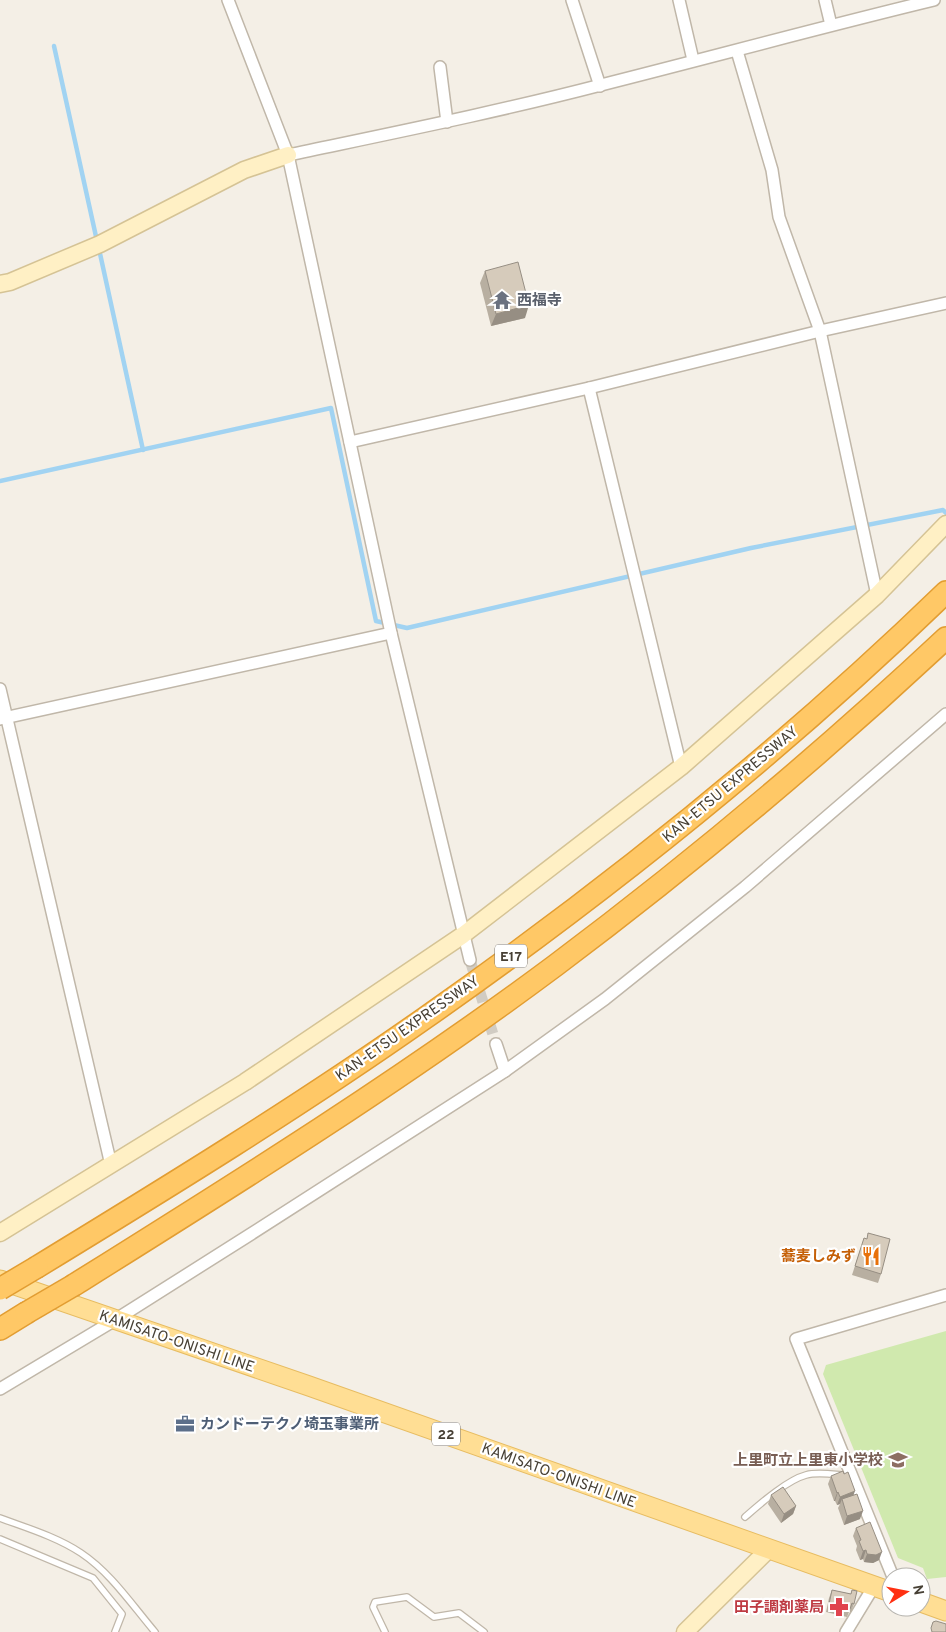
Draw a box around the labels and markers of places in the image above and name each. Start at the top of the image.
temple icon: 西福寺 [491,289,513,311]
place label: 西福寺 [517,292,562,311]
restaurant icon: 蕎麦しみず [860,1245,882,1267]
place label: 蕎麦しみず [781,1248,856,1267]
office icon: カンドーテクノ埼玉事業所 [174,1413,196,1435]
place label: カンドーテクノ埼玉事業所 [200,1416,379,1435]
school or university icon: 上里町立上里東小学校 [887,1449,909,1471]
place label: 上里町立上里東小学校 [733,1452,883,1471]
pharmacy icon: 田子調剤薬局 [828,1596,850,1618]
place label: 田子調剤薬局 [734,1599,824,1618]

